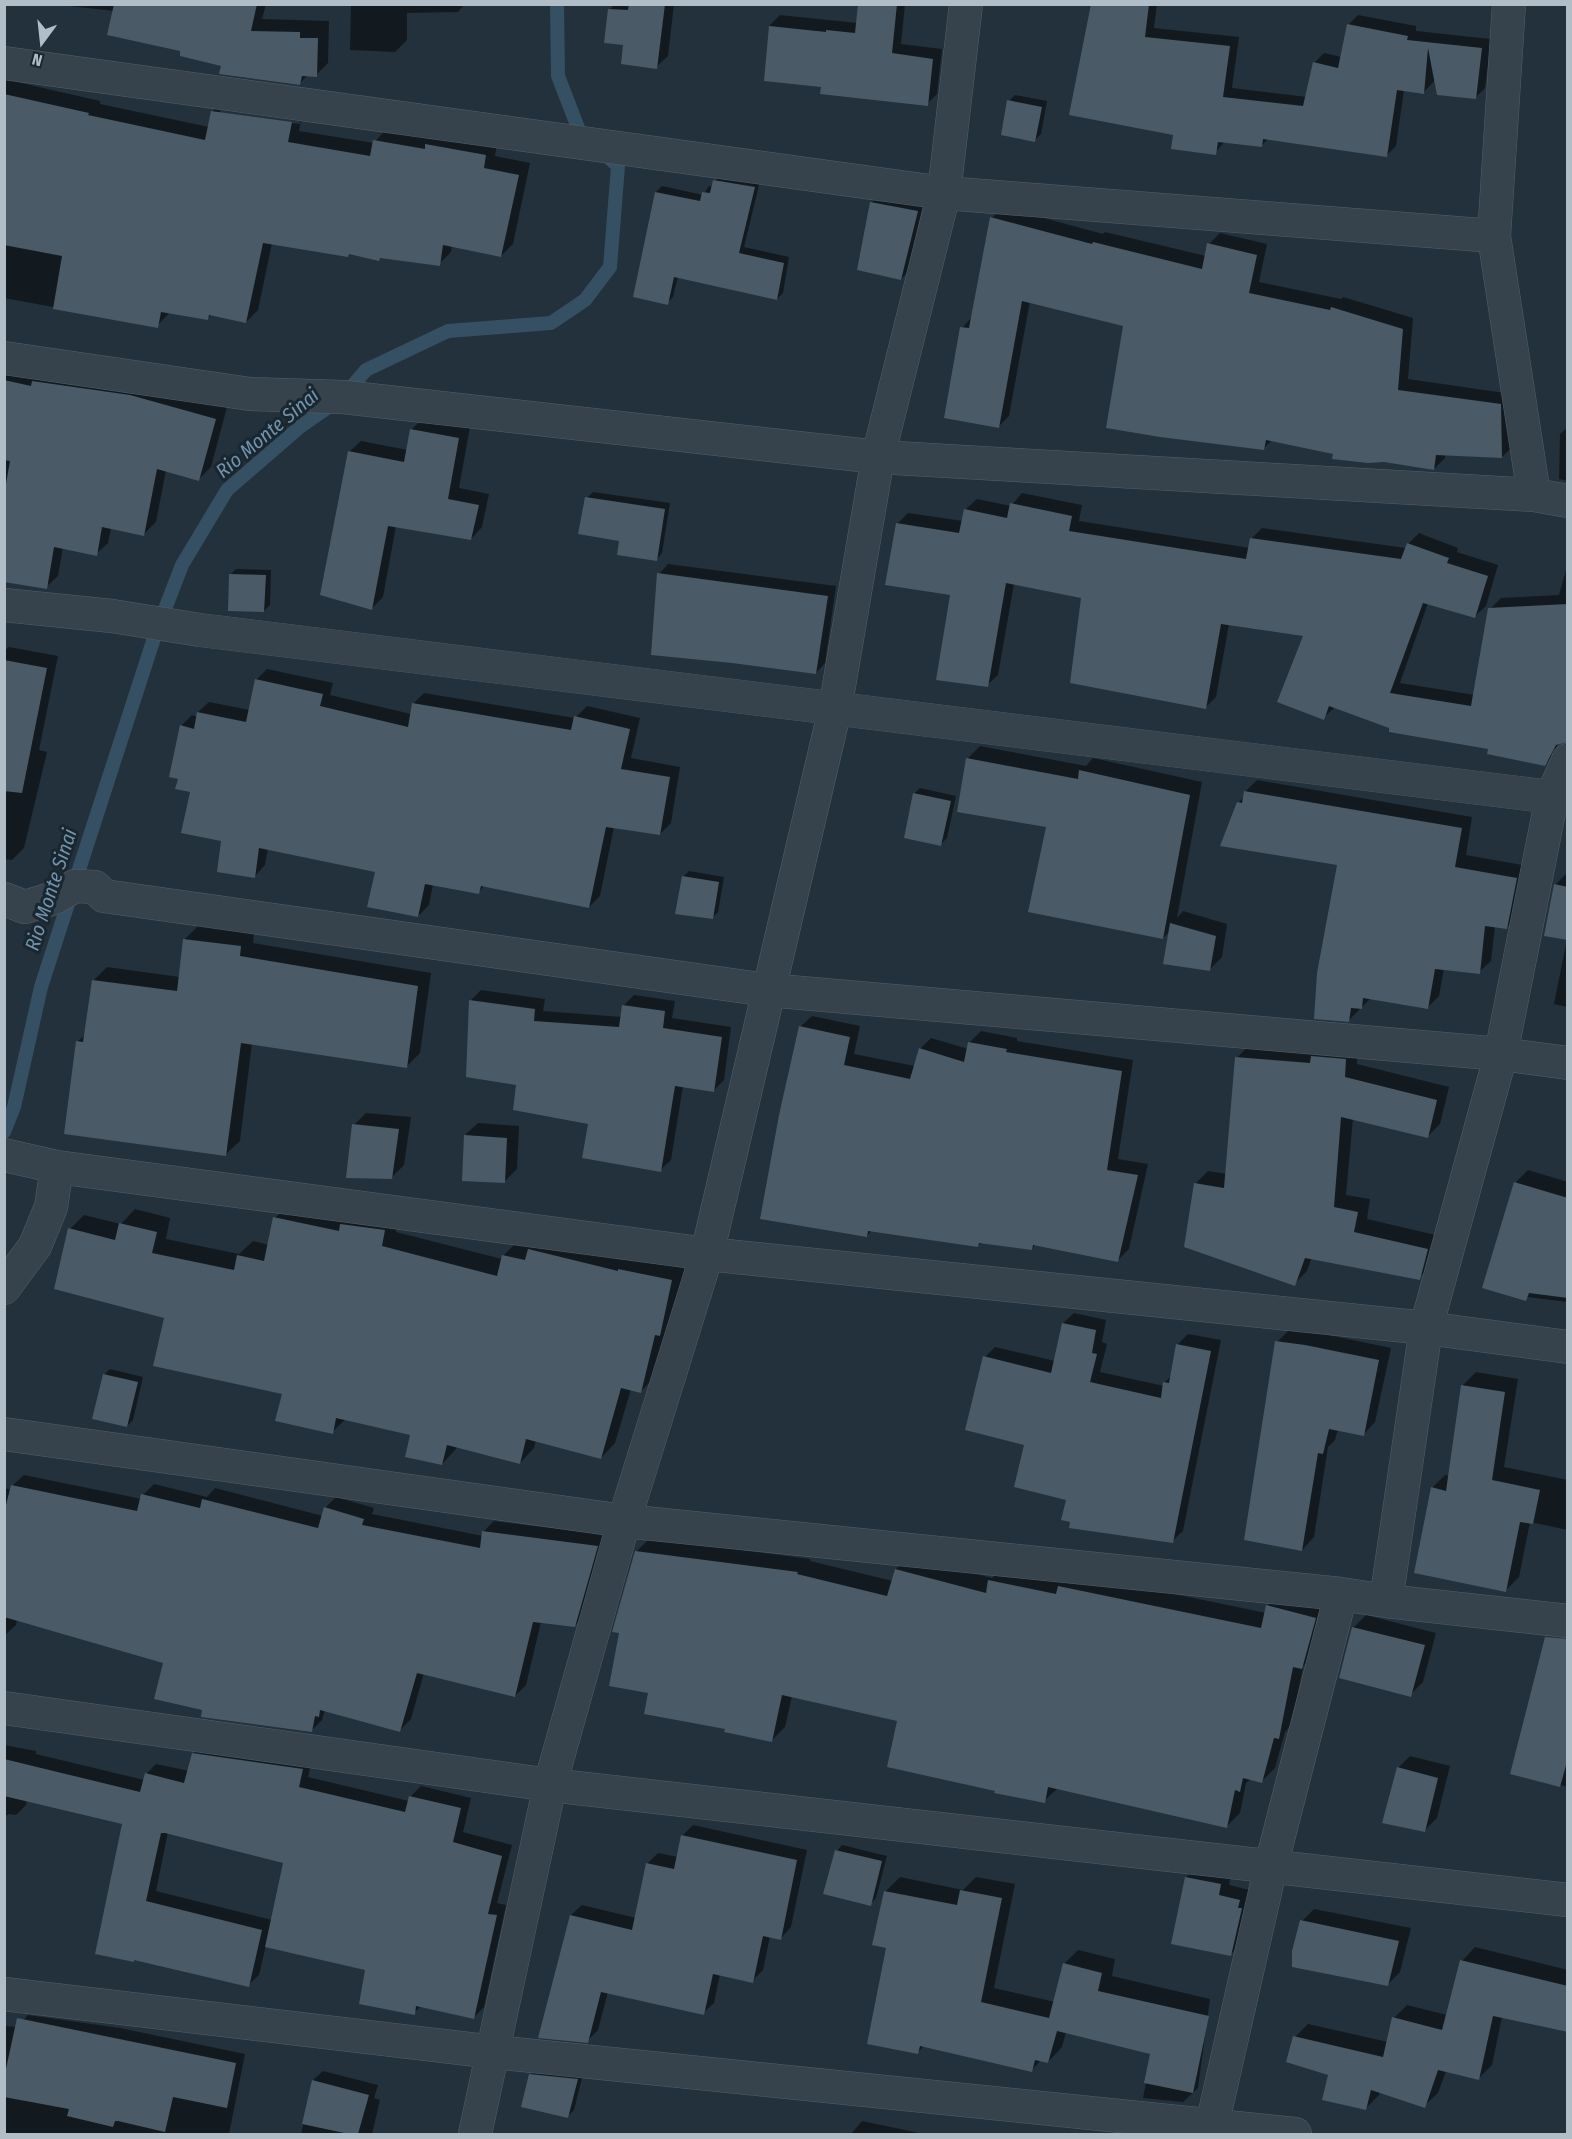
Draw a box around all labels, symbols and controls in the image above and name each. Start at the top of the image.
north arrow [12,12,72,72]
text: N [30,49,44,70]
water label: Rio Monte Sinai [212,384,324,484]
water label: Rio Monte Sinai [21,826,83,954]

